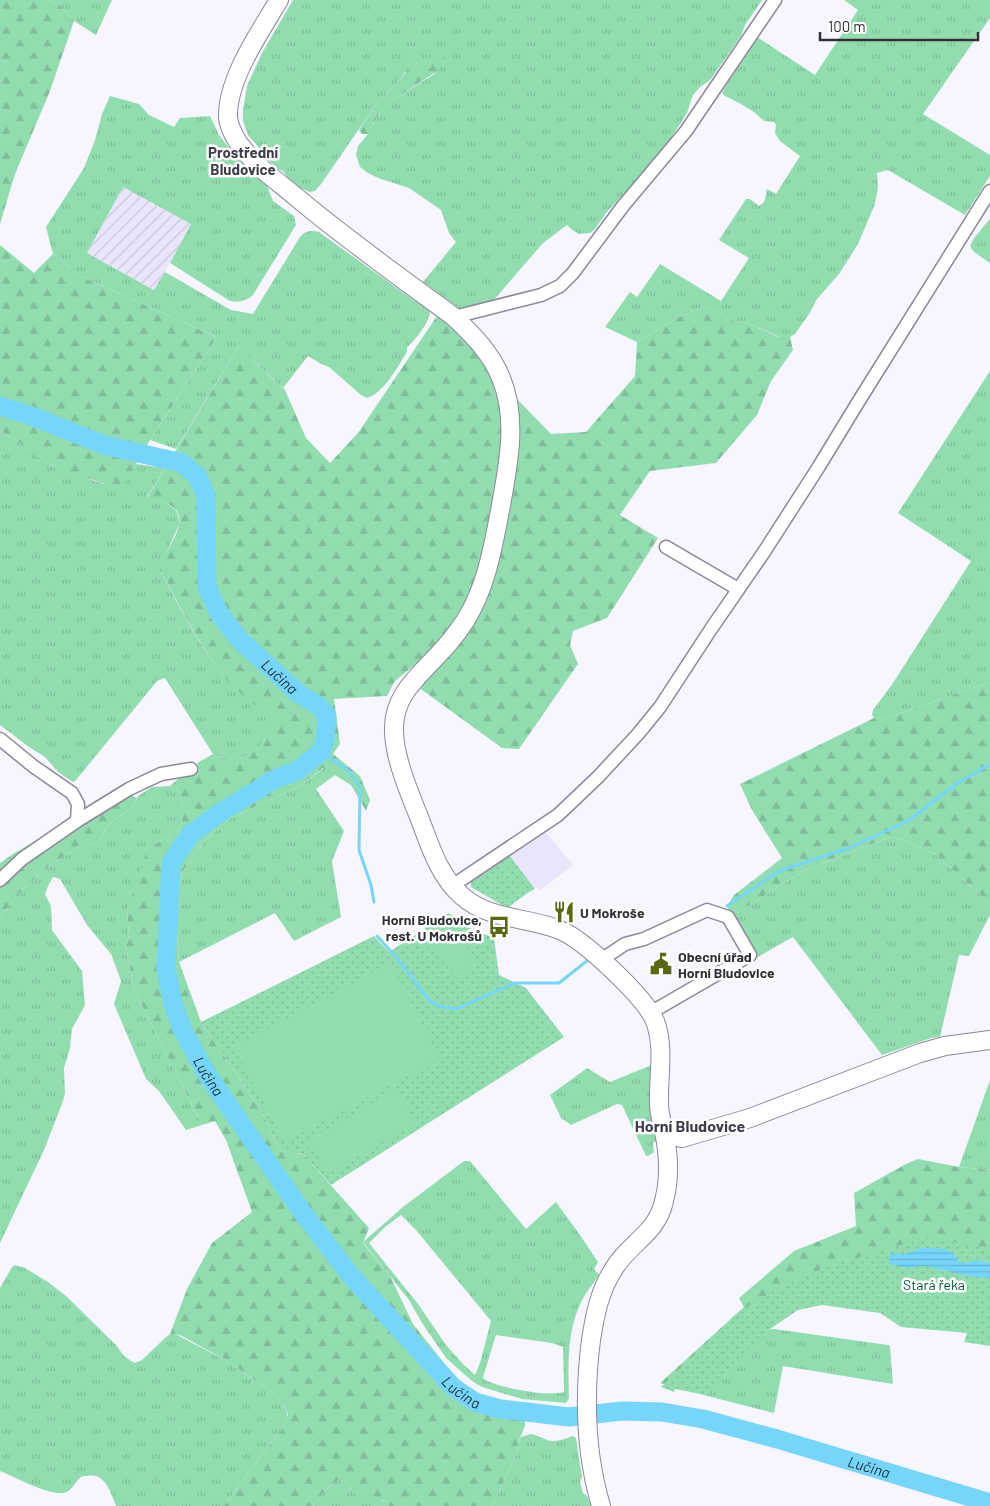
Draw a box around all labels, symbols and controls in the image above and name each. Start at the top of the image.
scale bar [820,10,978,42]
text: 100 m [828,17,866,35]
district label: Prostřední Bludovice [208,143,278,178]
water label: Lučina [258,655,302,698]
restaurant icon: U Mokroše [551,899,577,925]
place label: U Mokroše [580,904,645,921]
place label: Horní Bludovice, rest. U Mokrošů [382,911,482,944]
bus stop icon: Horní Bludovice, rest. U Mokrošů [486,914,512,940]
place label: Obecní úřad Horní Bludovice [678,948,775,981]
public building icon: Obecní úřad Horní Bludovice [648,951,674,977]
water label: Lučina [190,1053,228,1099]
district label: Horní Bludovice [635,1116,746,1135]
park label: Stará řeka [903,1276,965,1293]
water label: Lučina [438,1372,482,1412]
water label: Lučina [846,1452,892,1482]

